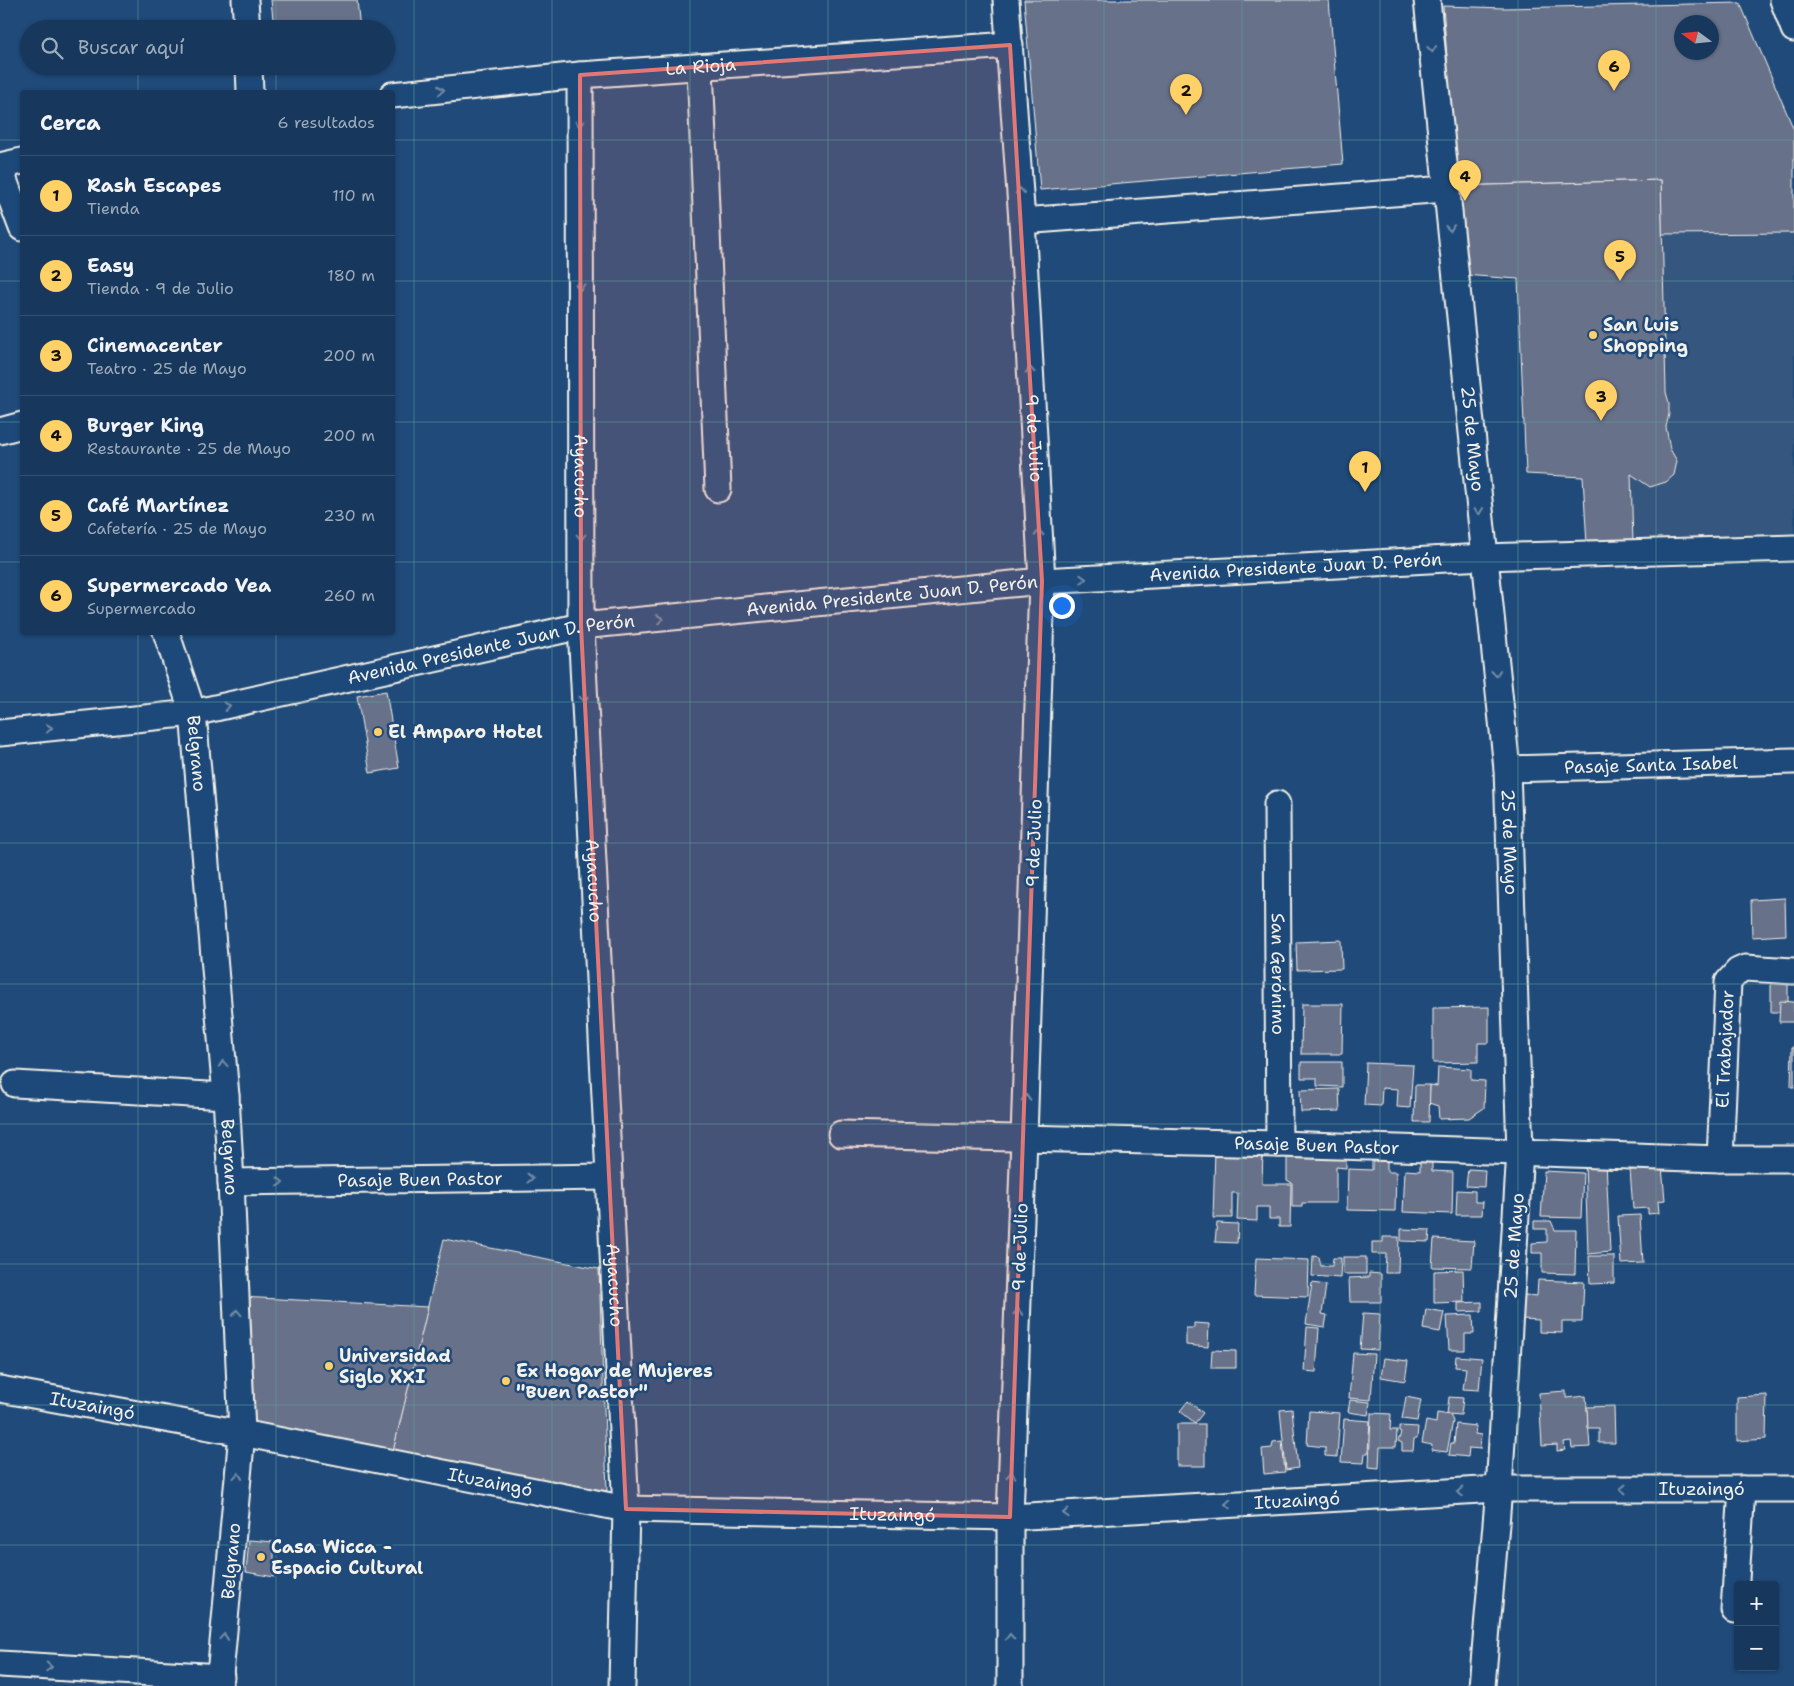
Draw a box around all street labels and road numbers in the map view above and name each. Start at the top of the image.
street label: La Rioja [664,52,737,81]
street label: 25 de Mayo [1455,385,1490,493]
street label: 9 de Julio [1020,393,1048,483]
street label: Ayacucho [569,434,593,518]
street label: Avenida Presidente Juan D. Perón [1149,547,1443,587]
street label: Avenida Presidente Juan D. Perón [745,569,1039,622]
street label: Avenida Presidente Juan D. Perón [345,609,636,690]
street label: Belgrano [181,714,212,793]
street label: Pasaje Santa Isabel [1564,751,1739,779]
street label: 25 de Mayo [1496,788,1523,895]
street label: 9 de Julio [1020,798,1048,888]
street label: Ayacucho [580,838,608,923]
street label: San Gerónimo [1266,913,1290,1035]
street label: El Trabajador [1710,989,1740,1109]
street label: Belgrano [215,1118,244,1196]
street label: Pasaje Buen Pastor [1234,1131,1400,1160]
street label: Pasaje Buen Pastor [337,1166,503,1193]
street label: 25 de Mayo [1498,1192,1530,1300]
street label: 9 de Julio [1006,1202,1034,1292]
street label: Ayacucho [600,1243,629,1328]
street label: Ituzaingó [48,1386,137,1425]
street label: Ituzaingó [446,1462,535,1502]
street label: Ituzaingó [1659,1477,1745,1501]
street label: Ituzaingó [1253,1486,1341,1515]
street label: Ituzaingó [849,1502,936,1527]
street label: Belgrano [216,1522,246,1600]

